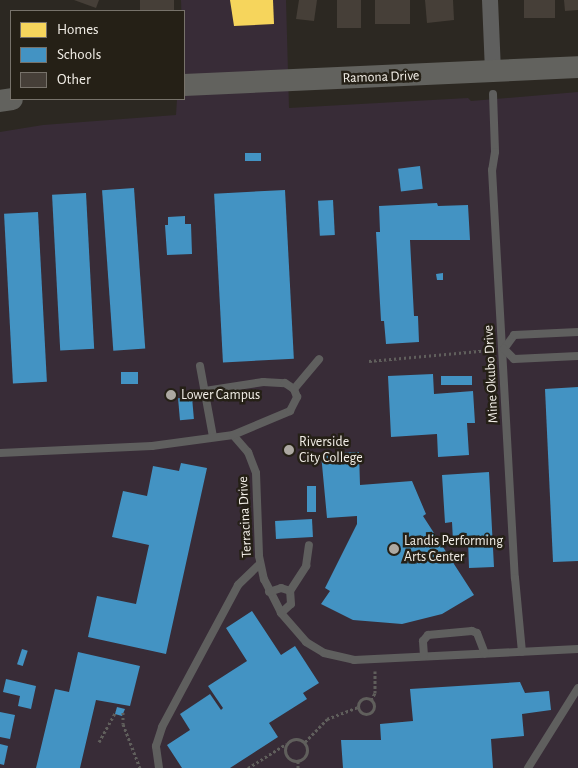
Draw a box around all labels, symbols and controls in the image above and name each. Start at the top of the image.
legend [10,10,185,100]
text: Homes [57,22,99,37]
text: Schools [57,47,101,62]
street label: Ramona Drive [342,67,420,87]
text: Other [57,72,91,87]
street label: Mine Okubo Drive [480,324,502,424]
place label: Lower Campus [181,387,260,403]
marker: Lower Campus [165,389,177,401]
place label: Riverside City College [299,434,363,467]
marker: Riverside City College [283,444,295,456]
street label: Terracina Drive [234,476,256,558]
place label: Landis Performing Arts Center [404,533,503,566]
marker: Landis Performing Arts Center [388,543,400,555]

